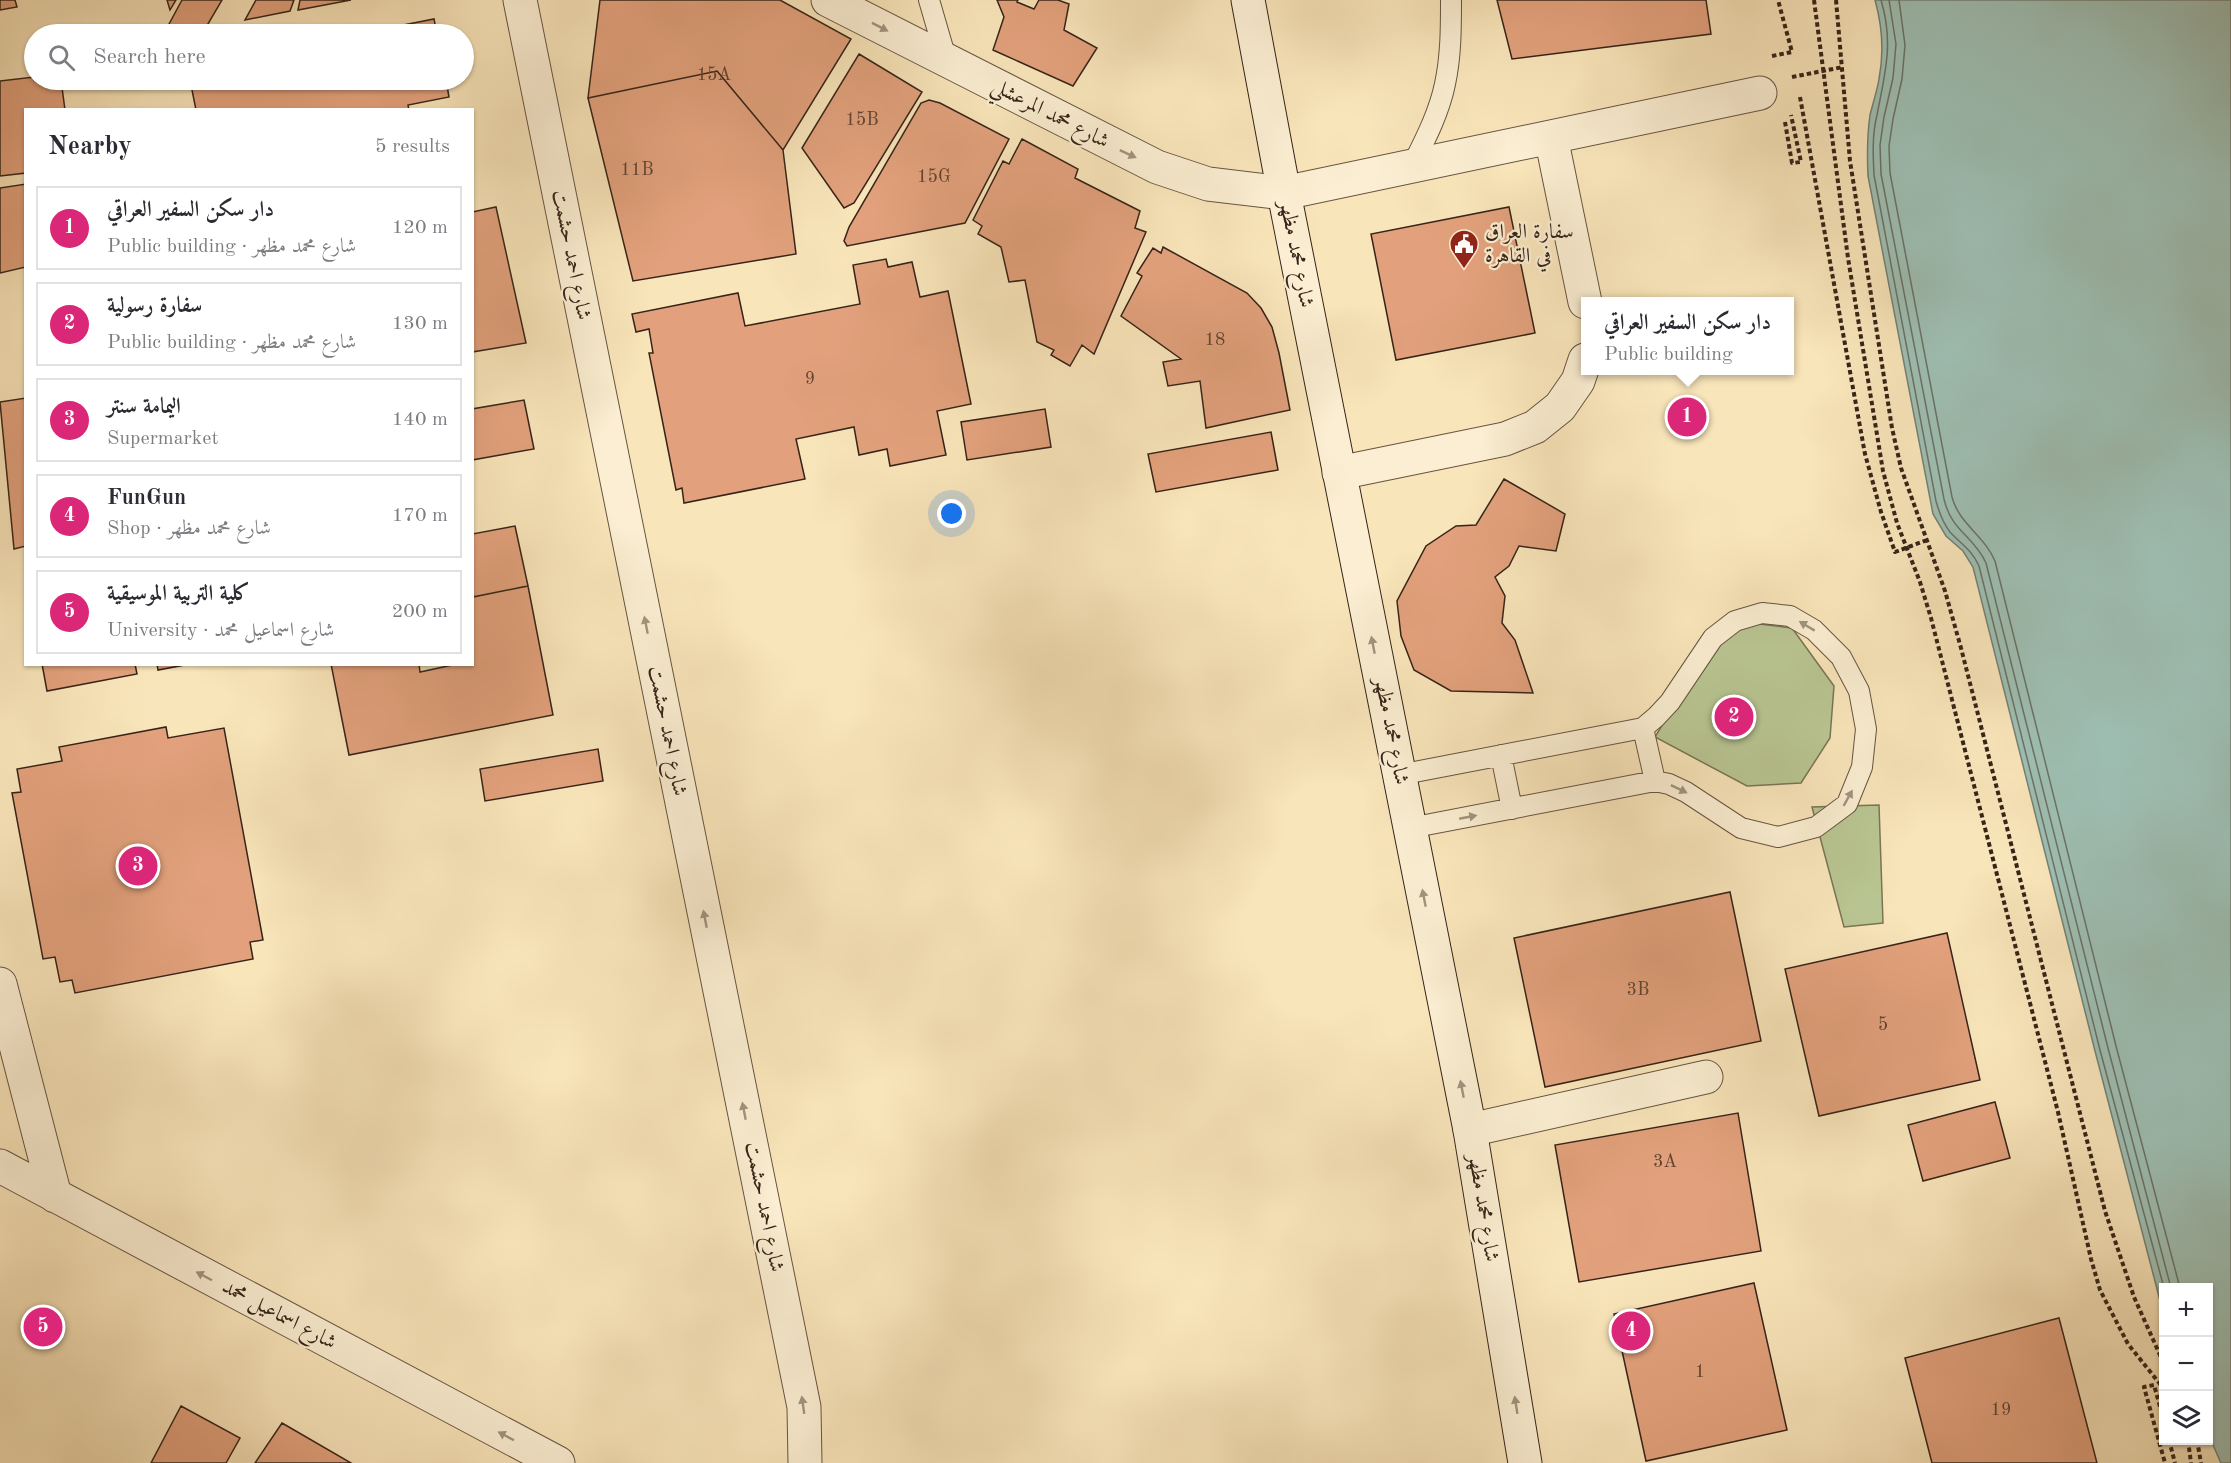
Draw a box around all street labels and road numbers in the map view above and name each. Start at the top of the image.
street label: شارع محمد المرعشلي [984,75,1112,160]
street label: شارع احمد حشمت [542,188,594,323]
street label: شارع محمد مظهر [1269,197,1317,310]
street label: شارع احمد حشمت [638,664,690,799]
street label: شارع محمد مظهر [1364,674,1412,787]
street label: شارع احمد حشمت [735,1140,787,1275]
street label: شارع محمد مظهر [1458,1151,1502,1264]
street label: شارع اسماعيل محمد [216,1276,340,1359]

